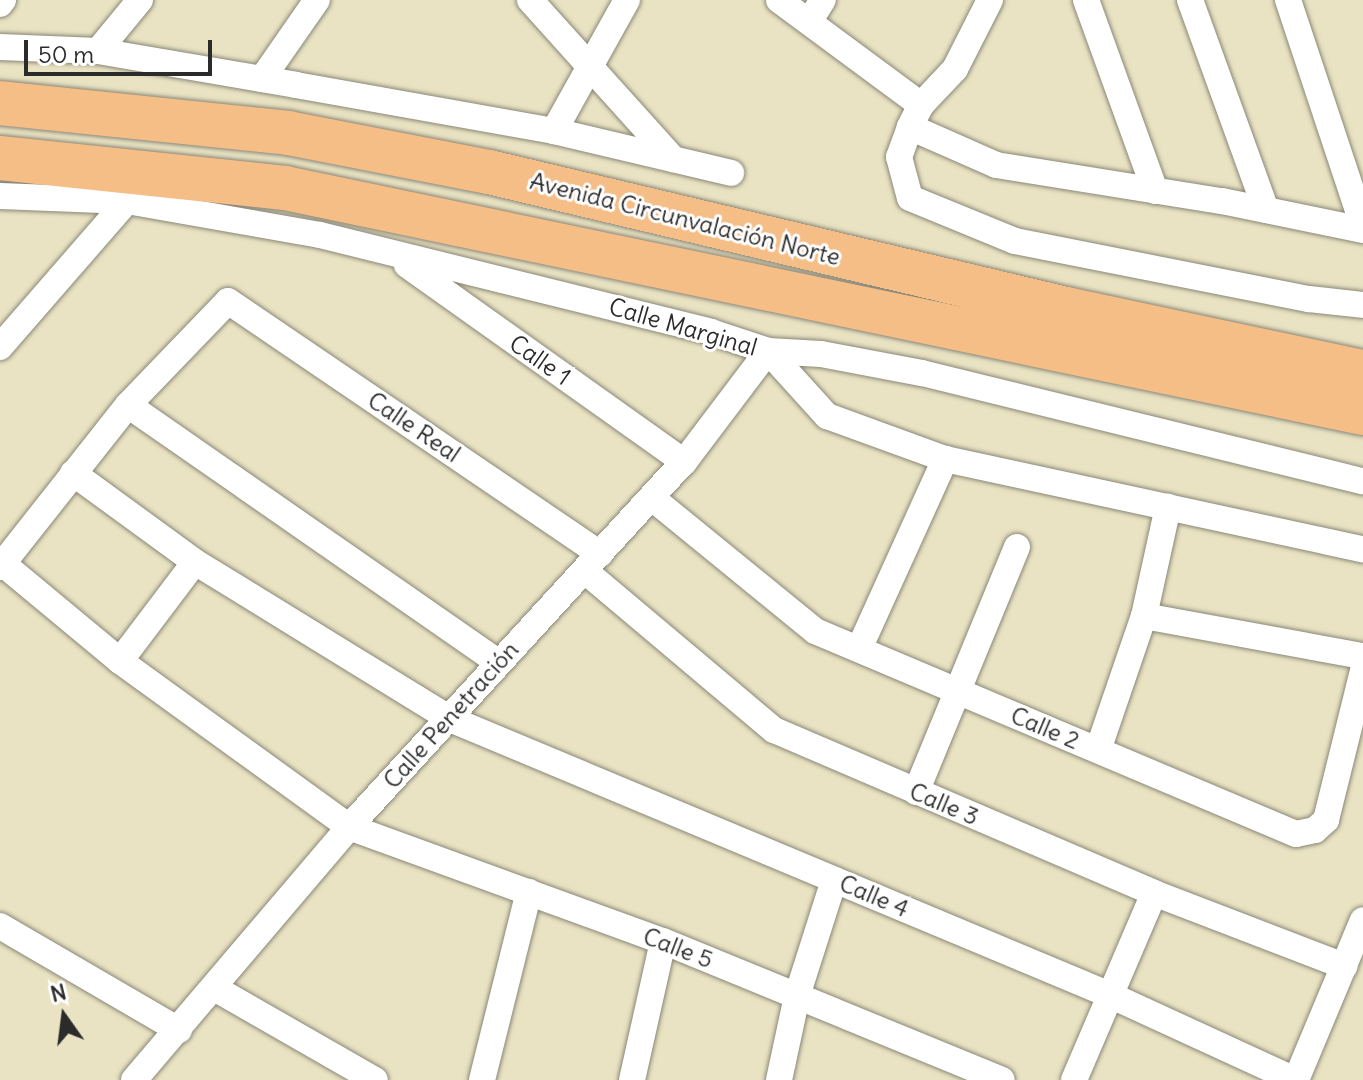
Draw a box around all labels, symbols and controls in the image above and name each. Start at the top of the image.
scale bar [28,24,216,74]
text: 50 m [38,39,94,69]
street label: Avenida Circunvalación Norte [527,166,843,272]
street label: Calle Marginal [606,292,760,362]
street label: Calle 1 [504,329,576,391]
street label: Calle Real [362,386,466,468]
street label: Calle Penetración [377,635,525,795]
street label: Calle 2 [1006,701,1084,755]
street label: Calle 3 [905,777,983,831]
street label: Calle 4 [835,869,913,923]
street label: Calle 5 [639,922,717,974]
north arrow [24,976,104,1056]
text: N [47,977,69,1008]

